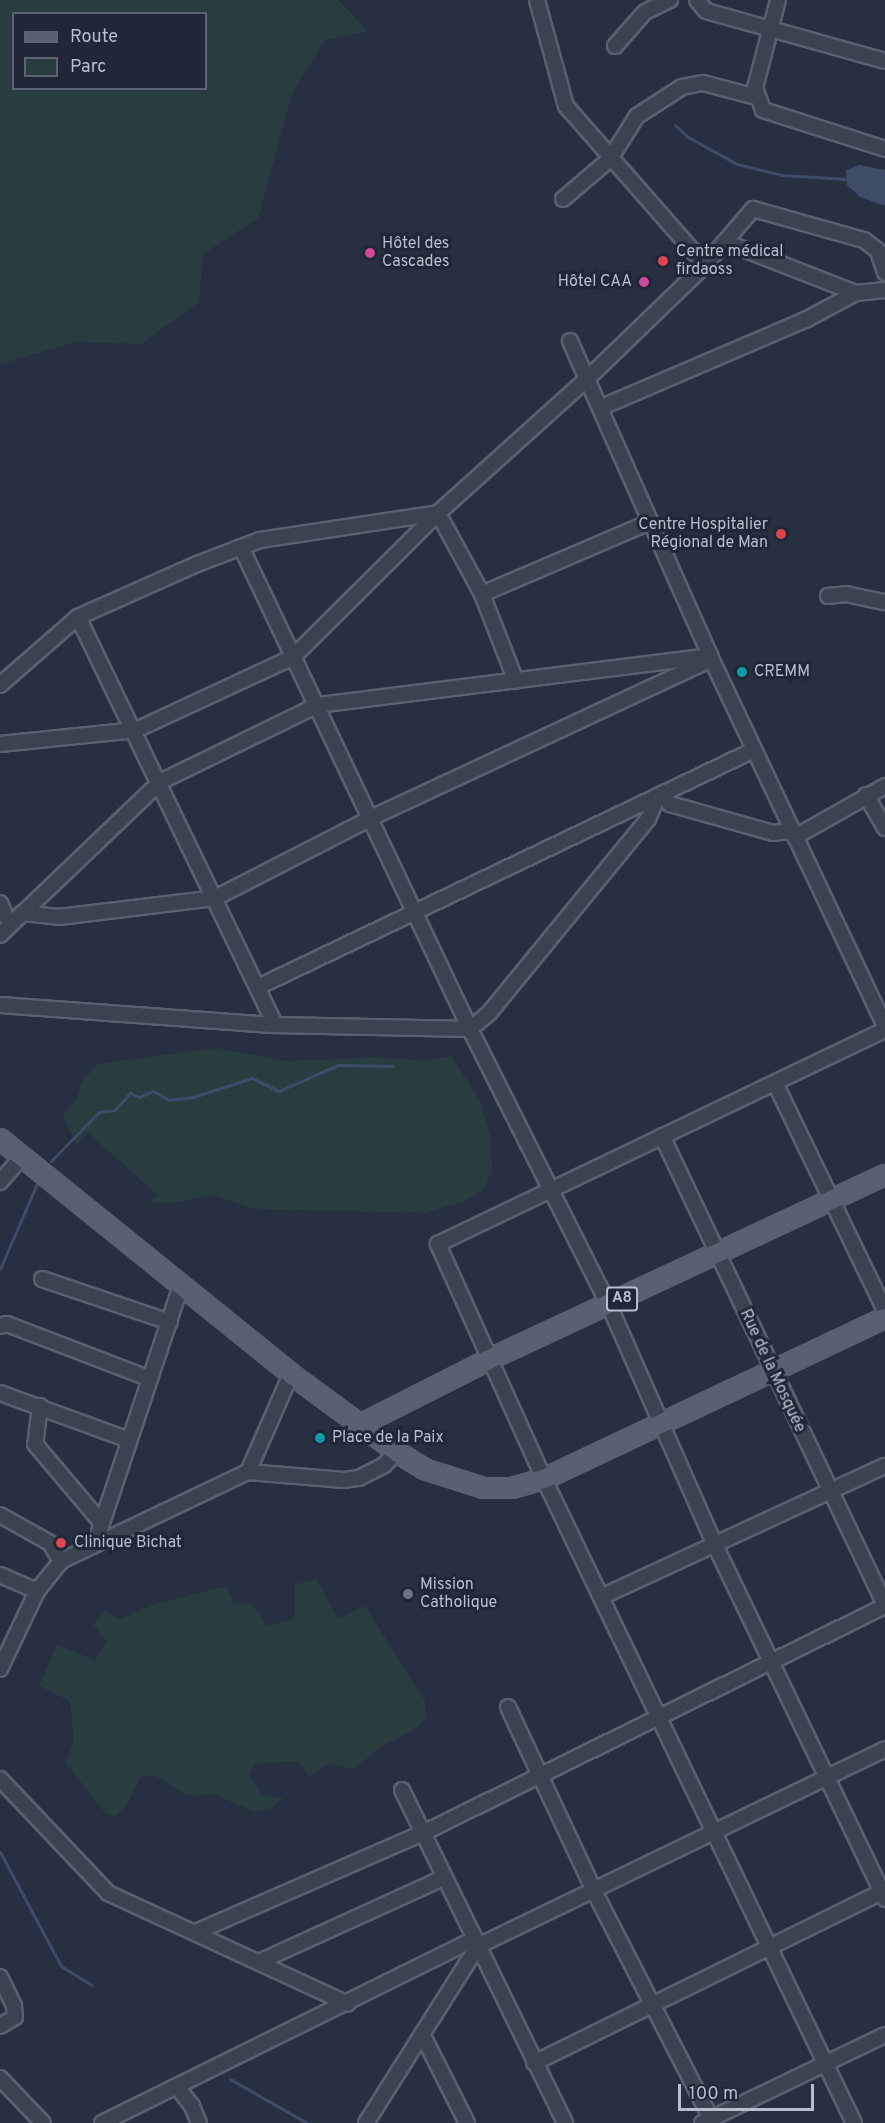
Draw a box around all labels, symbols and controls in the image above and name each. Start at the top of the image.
legend [12,12,207,90]
text: Route [70,26,118,49]
text: Parc [70,56,106,79]
place label: Hôtel des Cascades [382,234,450,272]
place label: Centre médical firdaoss [676,242,783,280]
marker: Hôtel des Cascades [363,246,377,260]
marker: Centre médical firdaoss [654,252,672,270]
place label: Hôtel CAA [558,272,632,292]
marker: Hôtel CAA [637,275,651,289]
place label: Centre Hospitalier Régional de Man [638,515,768,553]
marker: Centre Hospitalier Régional de Man [772,525,790,543]
place label: CREMM [754,662,810,682]
marker: CREMM [735,665,749,679]
road number: A8 [606,1287,638,1311]
street label: Rue de la Mosquée [735,1306,809,1436]
place label: Place de la Paix [332,1428,444,1448]
marker: Place de la Paix [313,1431,327,1445]
place label: Clinique Bichat [74,1533,182,1553]
marker: Clinique Bichat [52,1534,70,1552]
place label: Mission Catholique [420,1575,497,1613]
marker: Mission Catholique [401,1587,415,1601]
scale bar [681,2072,818,2110]
text: 100 m [689,2083,738,2106]

